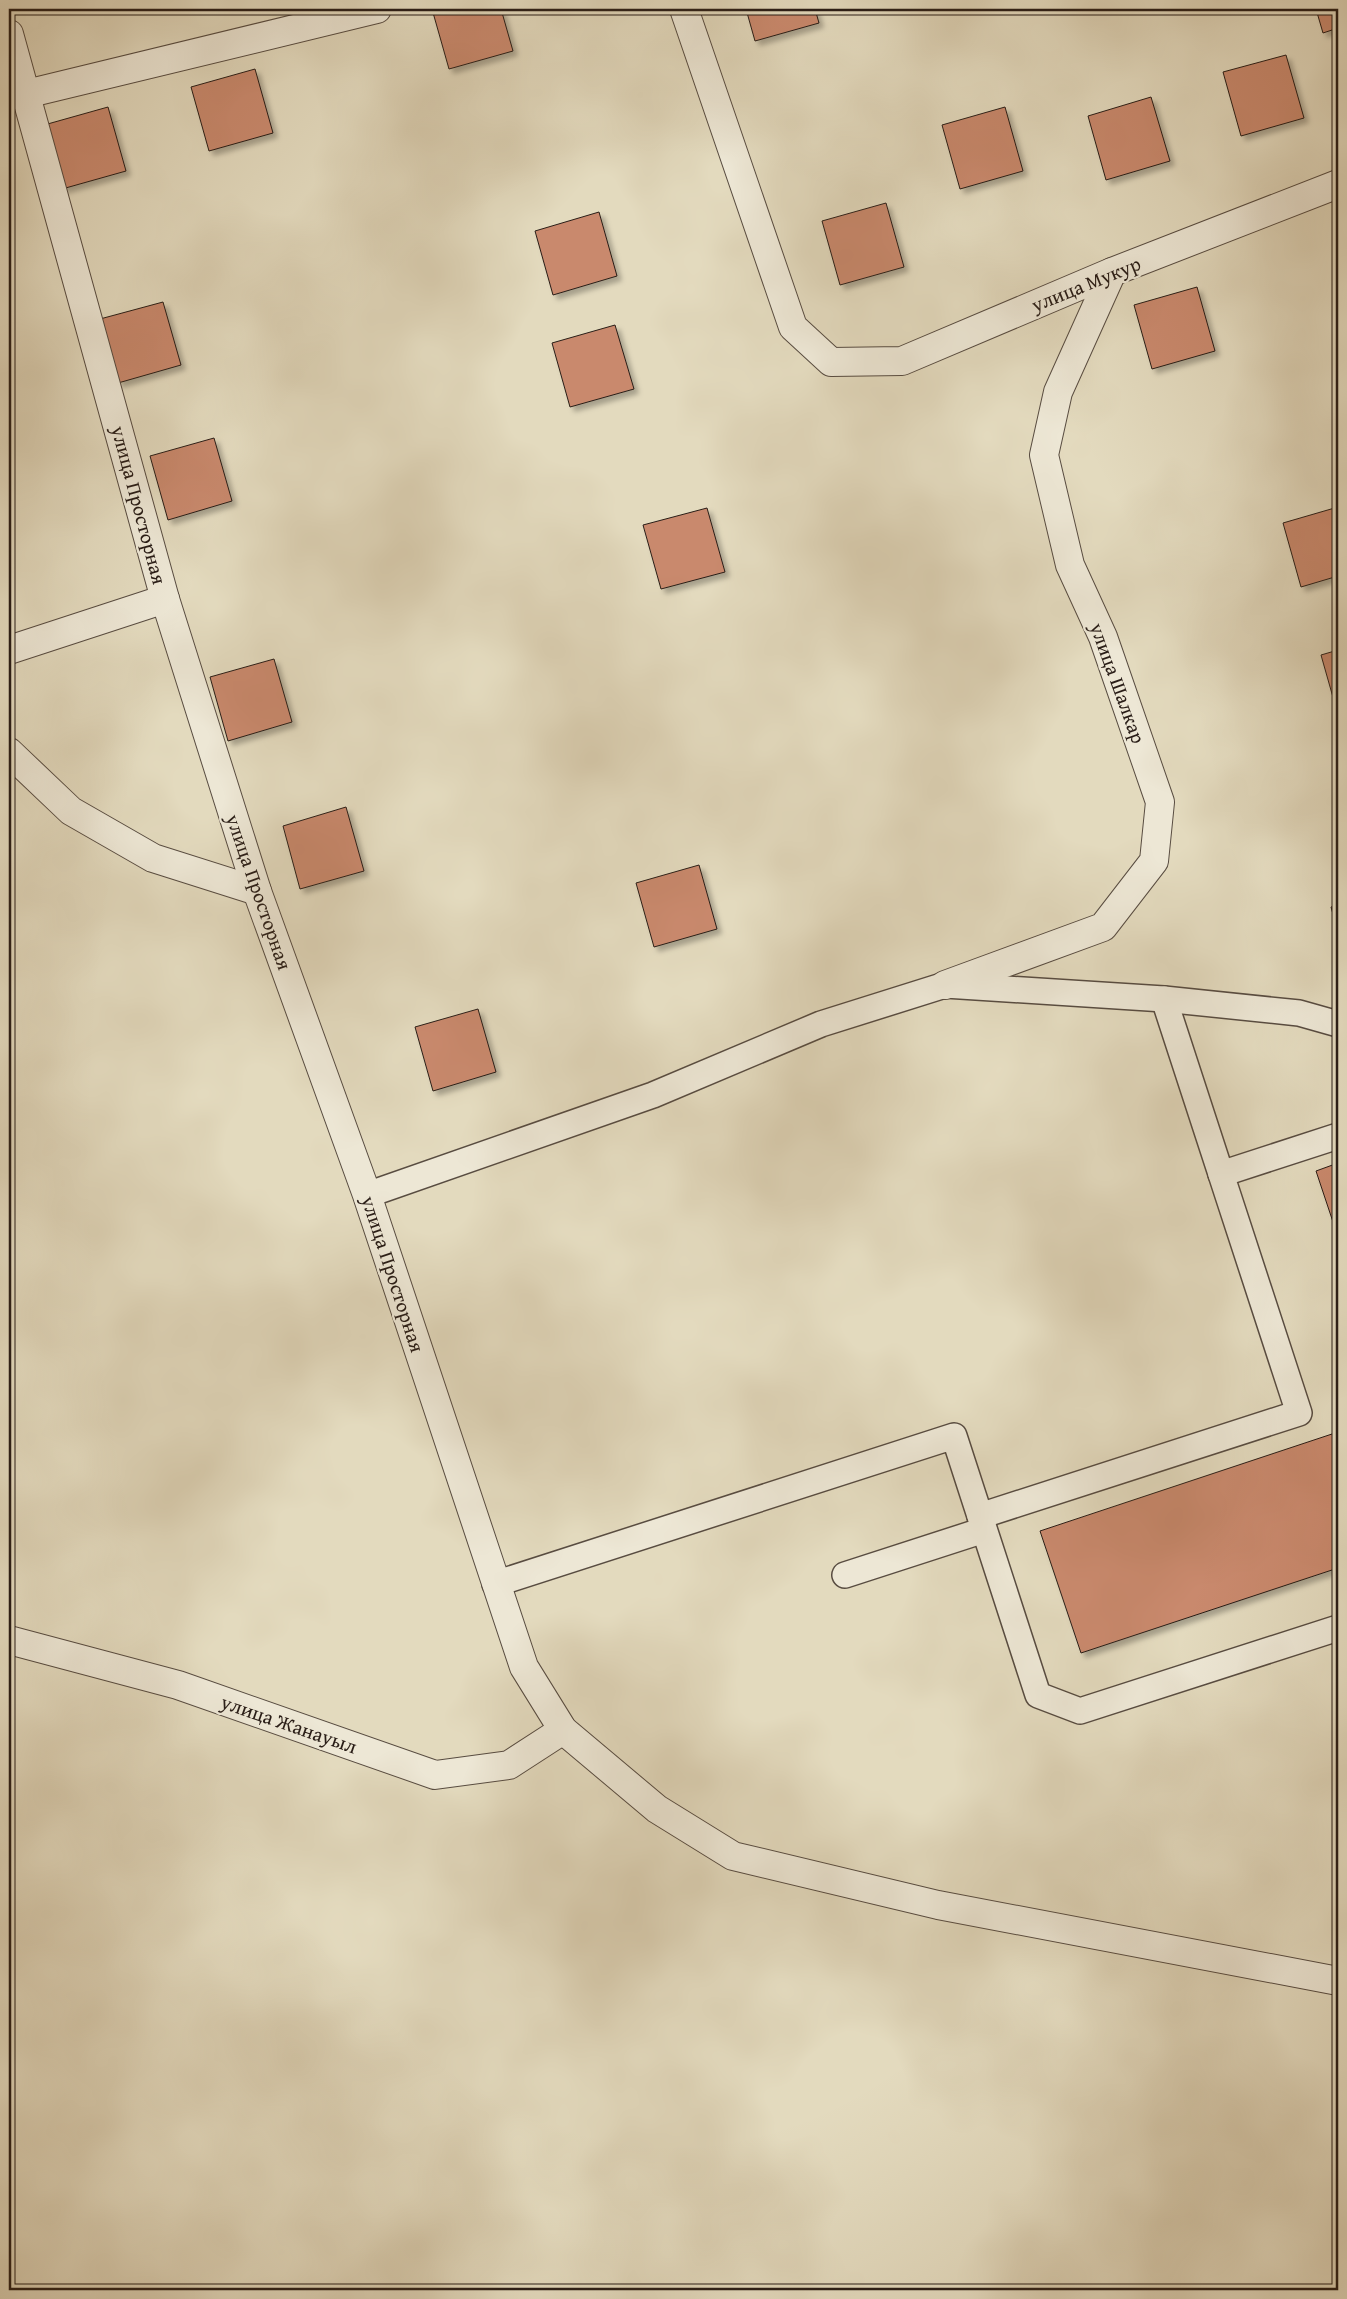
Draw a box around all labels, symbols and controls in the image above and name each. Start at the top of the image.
street label: улица Мукур [1026,248,1145,319]
street label: улица Просторная [104,421,175,587]
street label: улица Шалкар [1083,618,1154,747]
street label: улица Просторная [219,809,300,974]
street label: улица Просторная [354,1191,432,1356]
street label: улица Жанауыл [216,1686,361,1760]

